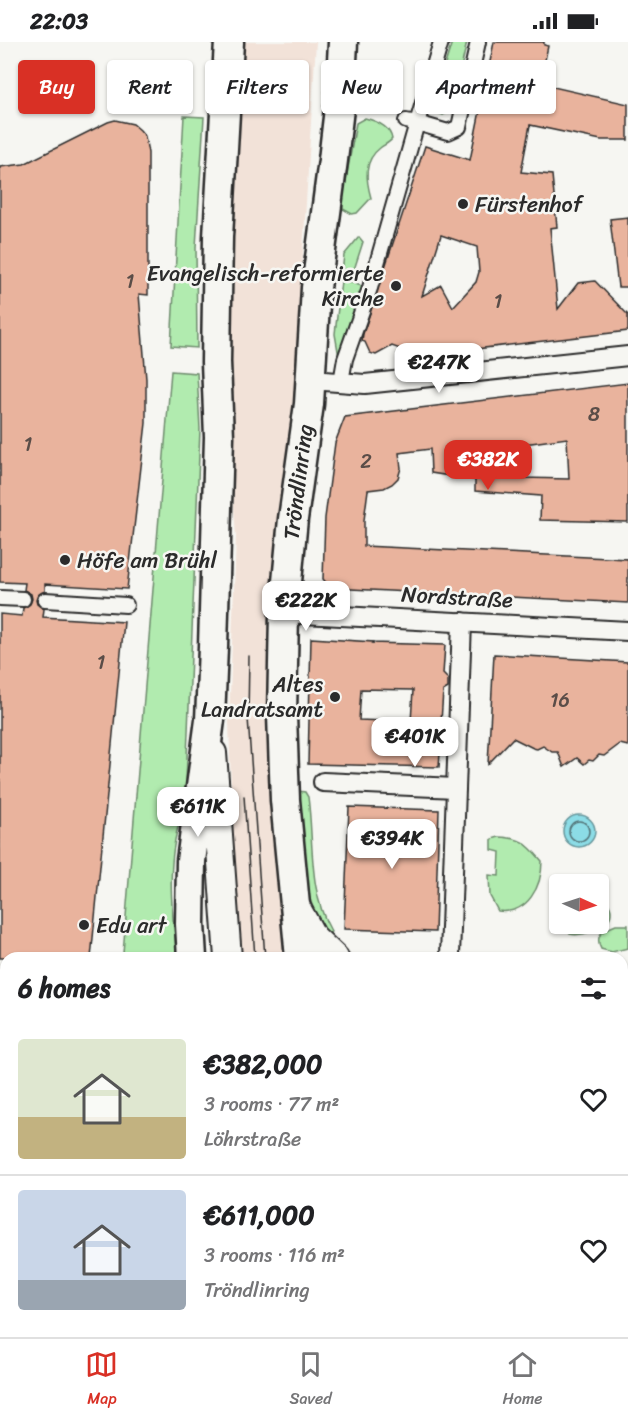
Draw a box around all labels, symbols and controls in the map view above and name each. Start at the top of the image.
text: 22:03 [30,2,88,41]
chip: Buy [18,60,95,114]
chip: Rent [107,60,193,114]
chip: Filters [205,60,309,114]
chip: New [321,60,403,114]
chip: Apartment [415,60,556,114]
place label: Fürstenhof [475,185,585,224]
marker: Fürstenhof [456,197,470,211]
place label: Evangelisch-reformierte Kirche [147,254,384,318]
house number: 1 [126,264,134,299]
marker: Evangelisch-reformierte Kirche [389,279,403,293]
house number: 1 [494,284,502,319]
pin: €247K [397,343,481,394]
text: €247K [409,345,469,380]
house number: 8 [588,397,600,432]
street label: Tröndlinring [272,422,324,542]
house number: 1 [24,427,32,462]
pin: €382K [446,440,530,491]
text: €382K [458,442,518,477]
house number: 2 [360,444,372,479]
place label: Höfe am Brühl [77,541,217,580]
marker: Höfe am Brühl [58,553,72,567]
street label: Nordstraße [400,575,514,619]
pin: €222K [264,581,348,632]
text: €222K [276,583,336,618]
house number: 1 [97,645,105,680]
place label: Altes Landratsamt [201,665,323,729]
house number: 16 [550,683,570,718]
marker: Altes Landratsamt [328,690,342,704]
pin: €401K [373,717,457,768]
text: €401K [385,719,445,754]
pin: €611K [156,787,240,838]
text: €611K [171,789,225,824]
pin: €394K [350,819,434,870]
text: €394K [361,821,423,856]
north arrow [549,874,609,934]
map controls [549,874,609,934]
place label: Edu art [96,906,167,945]
marker: Edu art [77,918,91,932]
text: 6 homes [18,965,110,1011]
icon: filters [577,972,610,1005]
text: €382,000 [204,1041,323,1087]
icon: home [66,1063,138,1135]
icon: heart [577,1083,610,1116]
text: 3 rooms · 77 m² [204,1087,339,1122]
text: Löhrstraße [204,1122,301,1157]
text: €611,000 [204,1192,315,1238]
icon: home [66,1214,138,1286]
icon: heart [577,1234,610,1267]
text: 3 rooms · 116 m² [204,1238,345,1273]
text: Tröndlinring [204,1273,310,1308]
tab: Map [85,1348,118,1413]
tab: Saved [289,1348,332,1413]
tab: Home [503,1348,543,1413]

